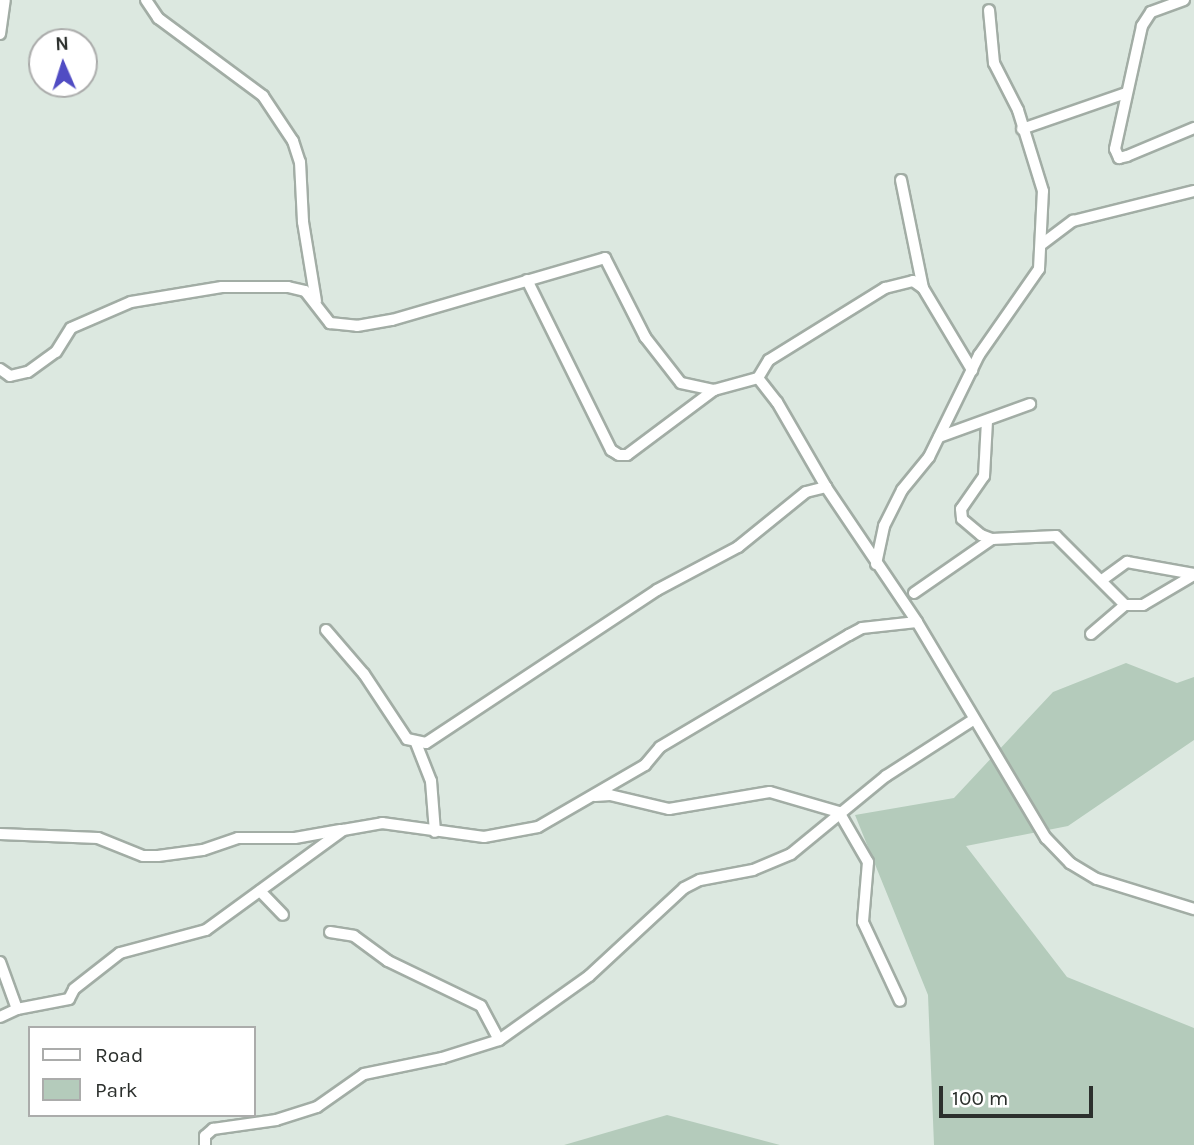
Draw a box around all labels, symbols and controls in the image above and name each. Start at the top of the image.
north arrow [28,28,98,98]
text: N [55,33,69,55]
legend [28,1026,256,1117]
text: Road [95,1043,143,1067]
scale bar [942,1072,1096,1116]
text: Park [95,1078,138,1102]
text: 100 m [952,1086,1009,1110]

